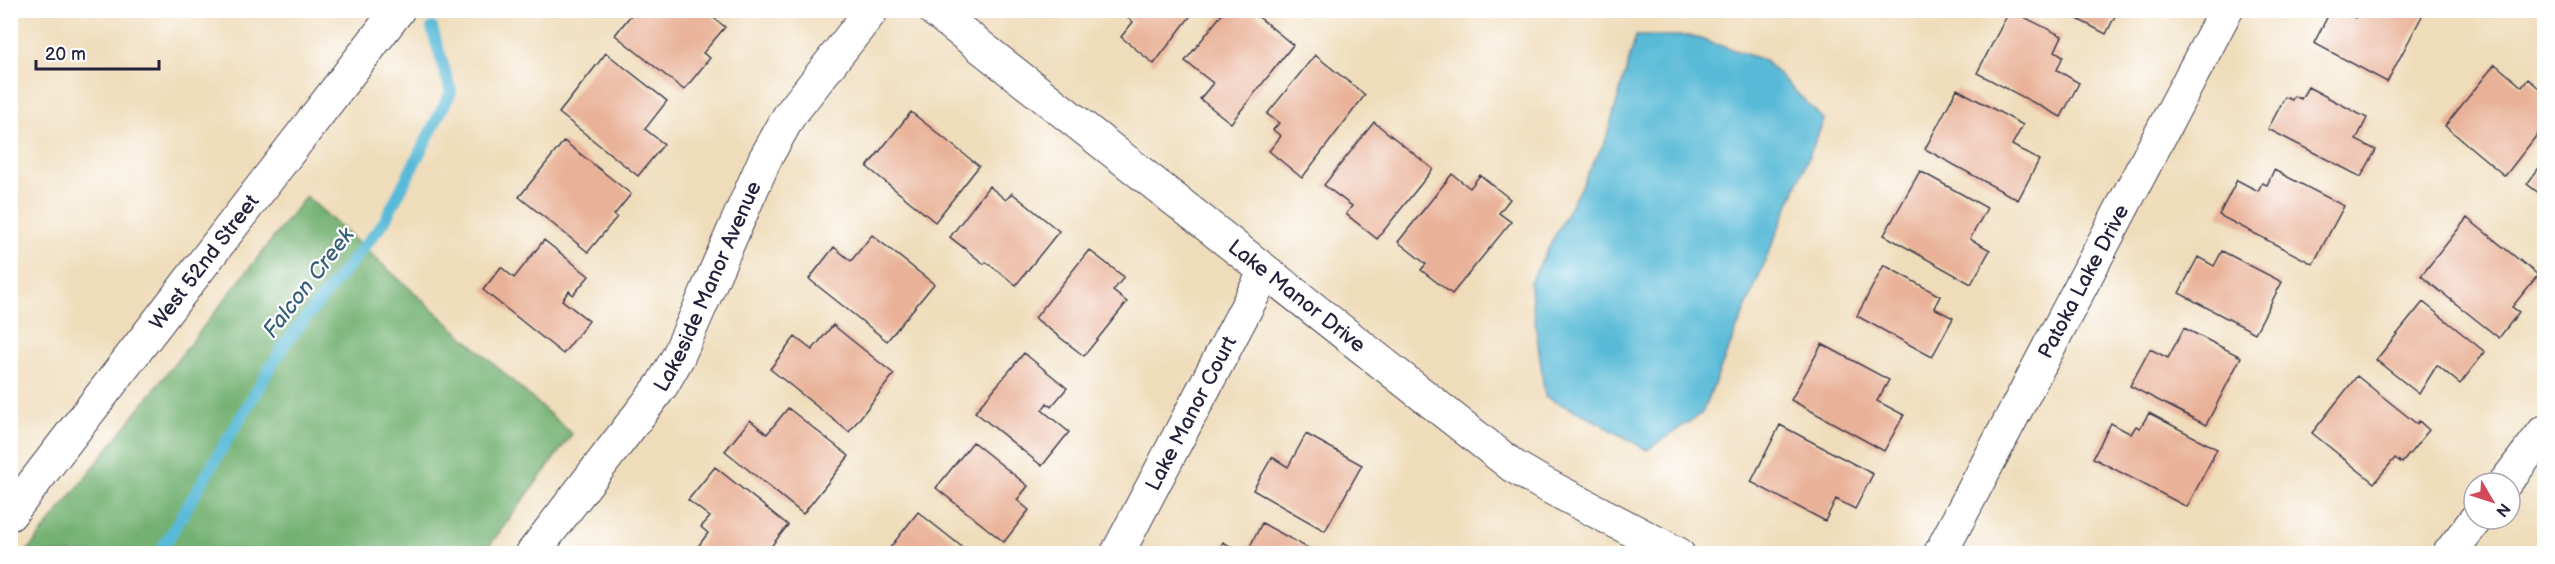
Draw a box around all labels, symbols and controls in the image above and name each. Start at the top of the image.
scale bar [36,33,159,71]
text: 20 m [45,44,86,65]
street label: Lakeside Manor Avenue [648,177,766,396]
street label: West 52nd Street [144,189,264,335]
street label: Patoka Lake Drive [2033,200,2134,363]
water label: Falcon Creek [257,221,361,344]
street label: Lake Manor Drive [1223,234,1371,358]
street label: Lake Manor Court [1140,331,1242,495]
north arrow [2462,471,2522,531]
text: N [2491,499,2514,520]

